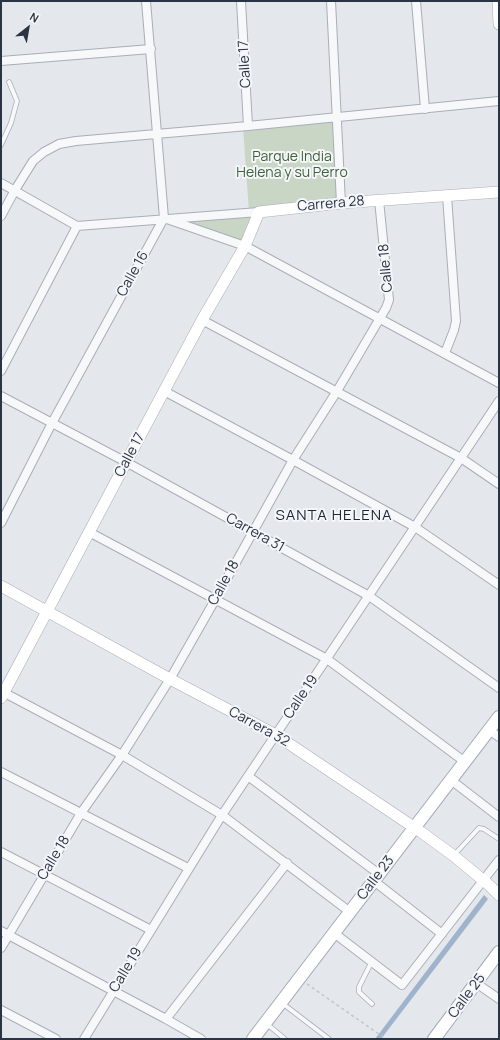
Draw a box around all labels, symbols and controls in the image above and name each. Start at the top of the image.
north arrow [8,8,48,48]
text: N [27,9,42,26]
street label: Calle 17 [235,40,255,88]
park label: Parque India Helena y su Perro [236,149,348,182]
street label: Carrera 28 [297,193,365,215]
street label: Calle 18 [376,243,396,293]
street label: Calle 16 [114,248,152,300]
street label: Calle 17 [111,430,149,480]
district label: SANTA HELENA [276,507,392,525]
street label: Carrera 31 [223,510,287,556]
street label: Calle 18 [205,558,243,608]
street label: Calle 19 [280,672,322,722]
street label: Carrera 32 [226,703,292,751]
street label: Calle 18 [34,833,74,883]
street label: Calle 23 [354,853,398,903]
street label: Calle 19 [106,944,146,996]
street label: Calle 25 [445,970,489,1022]

